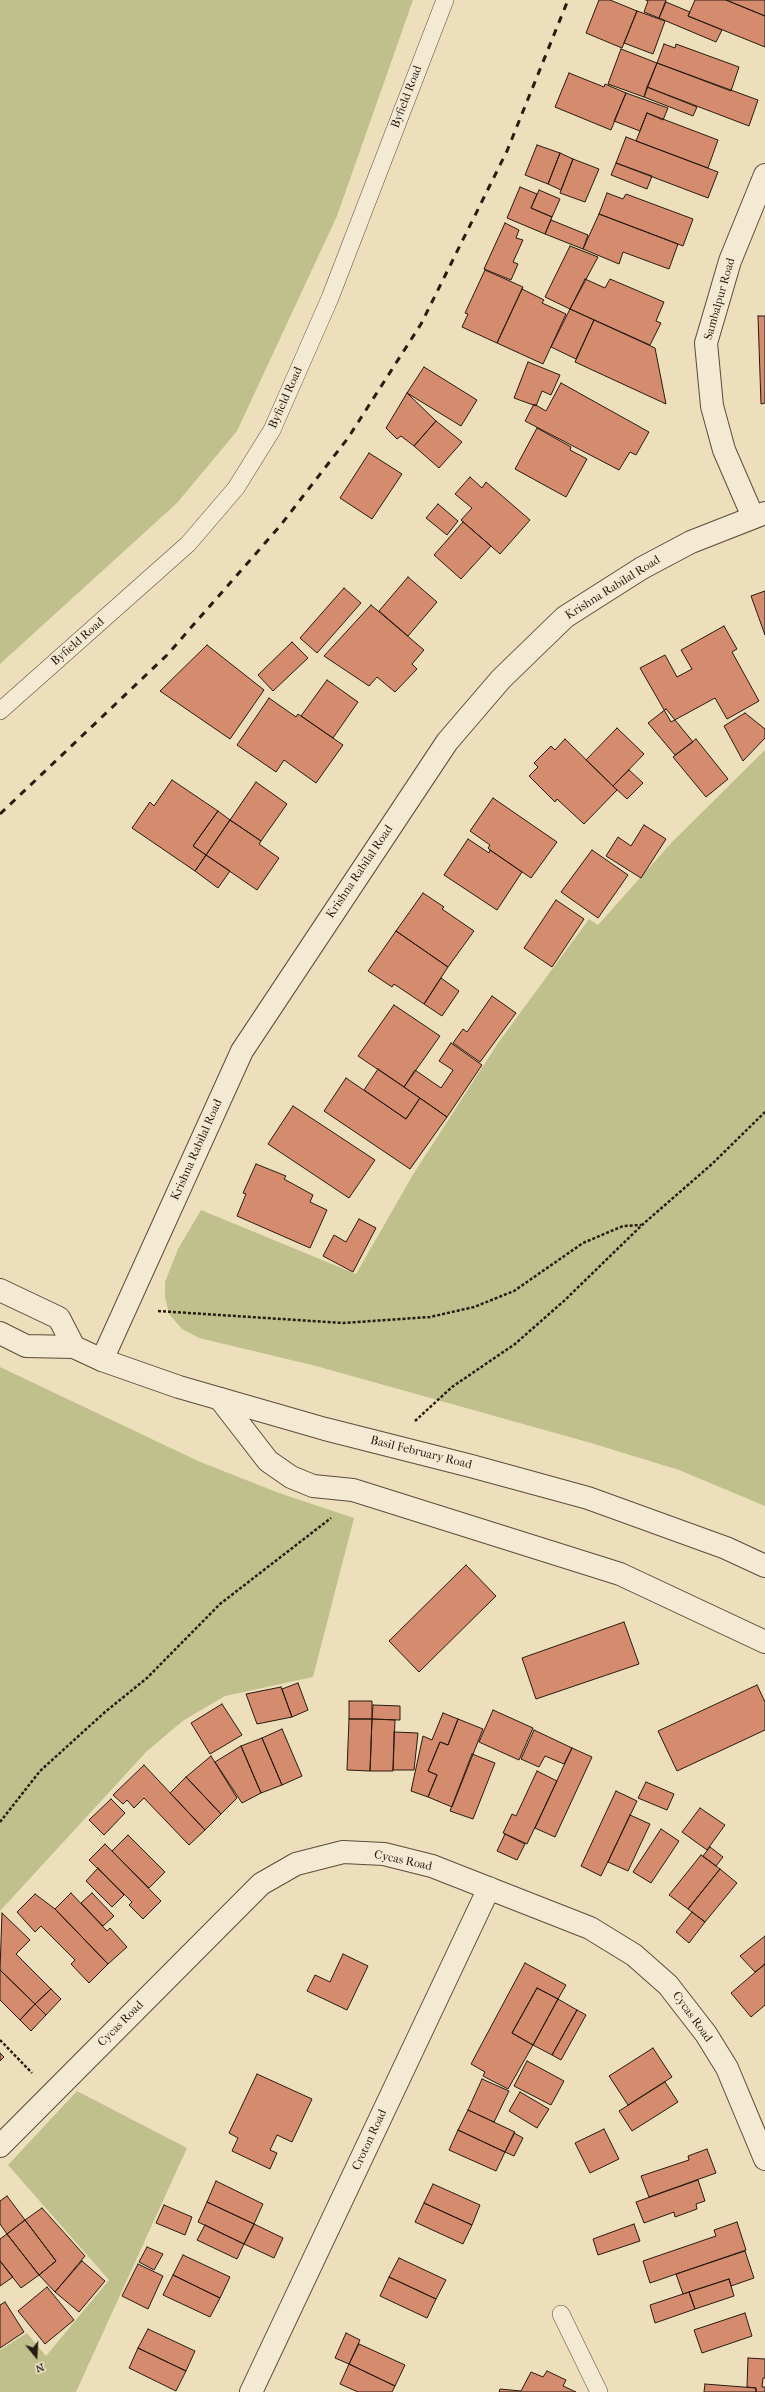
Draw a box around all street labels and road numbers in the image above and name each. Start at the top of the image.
street label: Byfield Road [388,64,426,130]
street label: Sambalpur Road [701,256,739,342]
street label: Byfield Road [266,365,306,431]
street label: Krishna Rabilal Road [563,553,663,623]
street label: Byfield Road [48,615,108,669]
street label: Krishna Rabilal Road [323,823,397,921]
street label: Krishna Rabilal Road [168,1097,226,1203]
street label: Basil February Road [369,1433,473,1473]
street label: Cycas Road [373,1848,433,1874]
street label: Cycas Road [669,1989,715,2045]
street label: Cycas Road [95,1998,147,2050]
street label: Croton Road [350,2107,390,2173]

